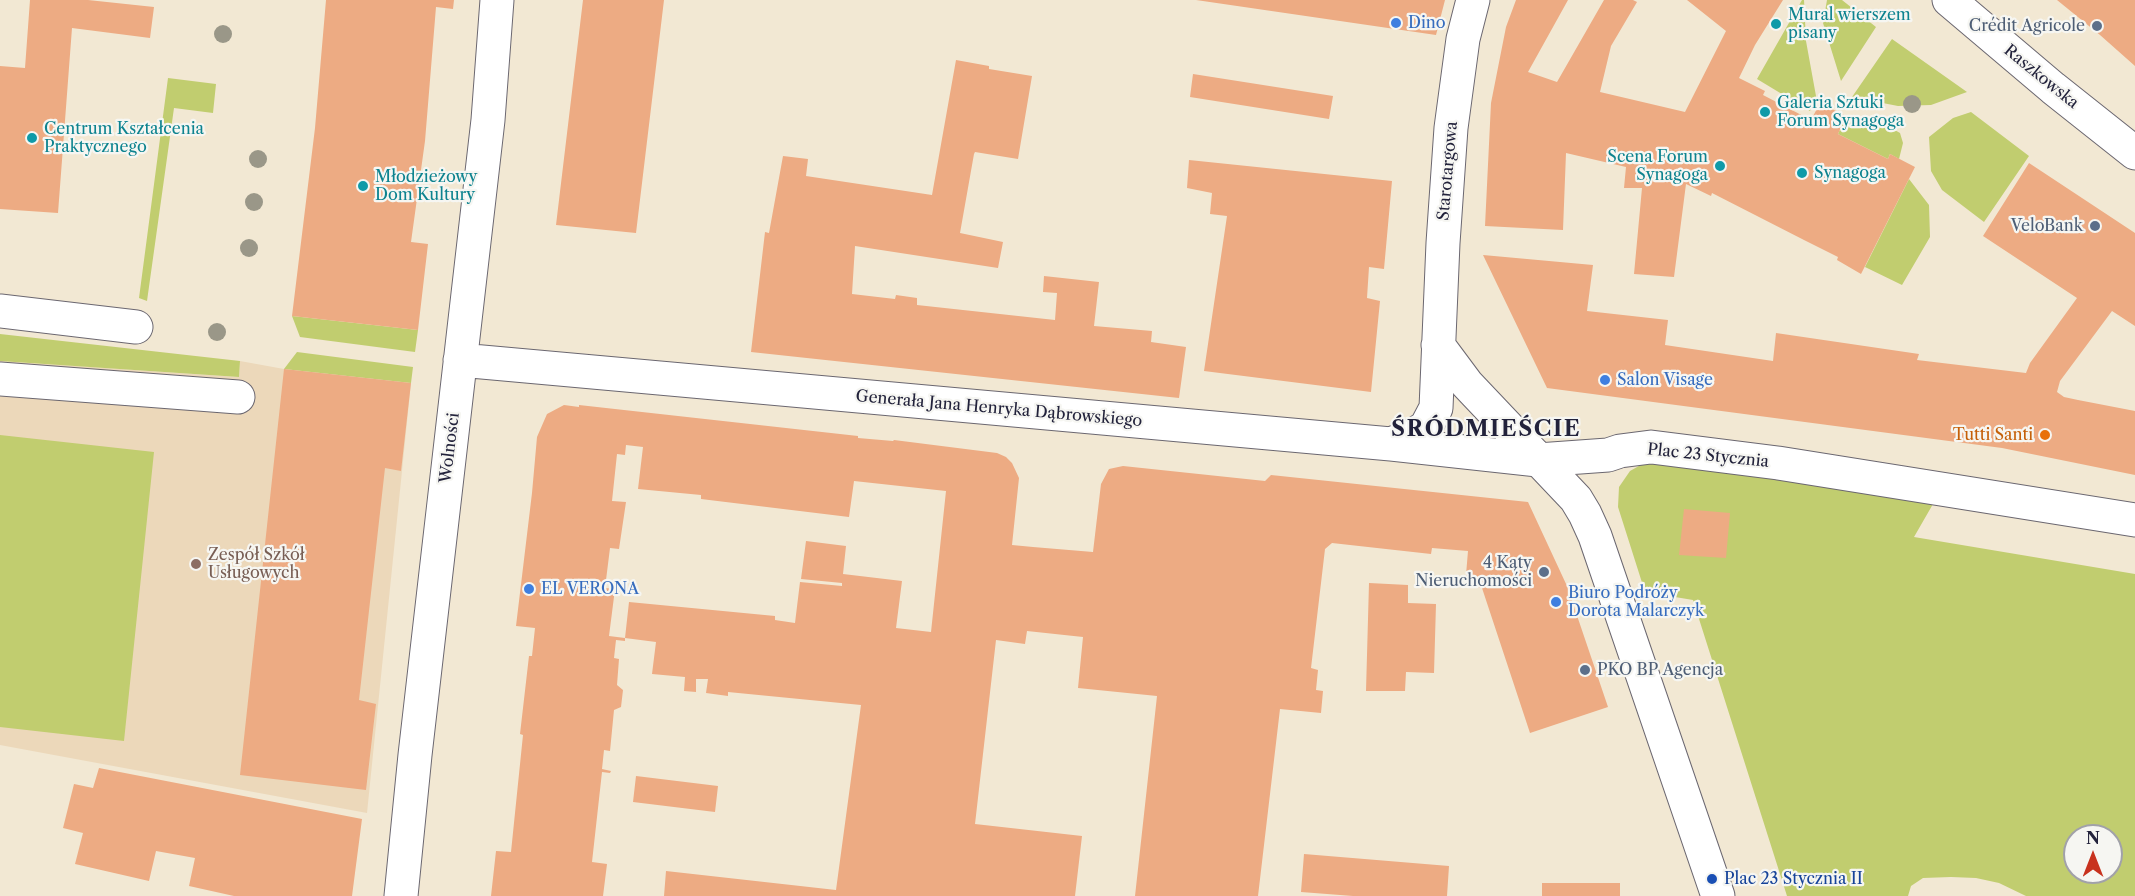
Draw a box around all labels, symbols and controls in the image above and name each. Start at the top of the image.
place label: Mural wierszem pisany [1788,5,1911,43]
place label: Dino [1408,13,1446,33]
marker: Dino [1389,16,1403,30]
place label: Crédit Agricole [1969,16,2085,36]
marker: Mural wierszem pisany [1769,17,1783,31]
marker: Crédit Agricole [2090,19,2104,33]
street label: Raszkowska [2000,41,2082,113]
place label: Galeria Sztuki Forum Synagoga [1777,93,1904,131]
marker: Galeria Sztuki Forum Synagoga [1758,105,1772,119]
place label: Centrum Kształcenia Praktycznego [44,119,204,157]
street label: Starotargowa [1434,120,1462,222]
marker: Centrum Kształcenia Praktycznego [25,131,39,145]
place label: Scena Forum Synagoga [1607,147,1708,185]
marker: Scena Forum Synagoga [1713,159,1727,173]
place label: Synagoga [1814,163,1886,183]
marker: Synagoga [1795,166,1809,180]
place label: Młodzieżowy Dom Kultury [375,167,477,205]
marker: Młodzieżowy Dom Kultury [356,179,370,193]
place label: VeloBank [2011,216,2083,236]
marker: VeloBank [2088,219,2102,233]
place label: Salon Visage [1617,370,1713,390]
marker: Salon Visage [1598,373,1612,387]
street label: Generała Jana Henryka Dąbrowskiego [855,387,1143,431]
street label: Wolności [436,412,464,484]
district label: ŚRÓDMIEŚCIE [1391,417,1581,443]
place label: Tutti Santi [1953,425,2033,445]
marker: Tutti Santi [2038,428,2052,442]
street label: Plac 23 Stycznia [1646,440,1770,472]
place label: Zespół Szkół Usługowych [208,545,305,583]
place label: 4 Kąty Nieruchomości [1415,553,1532,591]
marker: Zespół Szkół Usługowych [189,557,203,571]
marker: 4 Kąty Nieruchomości [1537,565,1551,579]
place label: EL VERONA [541,579,639,599]
marker: EL VERONA [522,582,536,596]
place label: Biuro Podróży Dorota Malarczyk [1568,583,1704,621]
marker: Biuro Podróży Dorota Malarczyk [1549,595,1563,609]
place label: PKO BP Agencja [1597,660,1723,680]
marker: PKO BP Agencja [1578,663,1592,677]
north arrow [2063,824,2123,884]
text: N [2086,828,2100,848]
place label: Plac 23 Stycznia II [1724,869,1863,889]
marker: Plac 23 Stycznia II [1705,872,1719,886]

